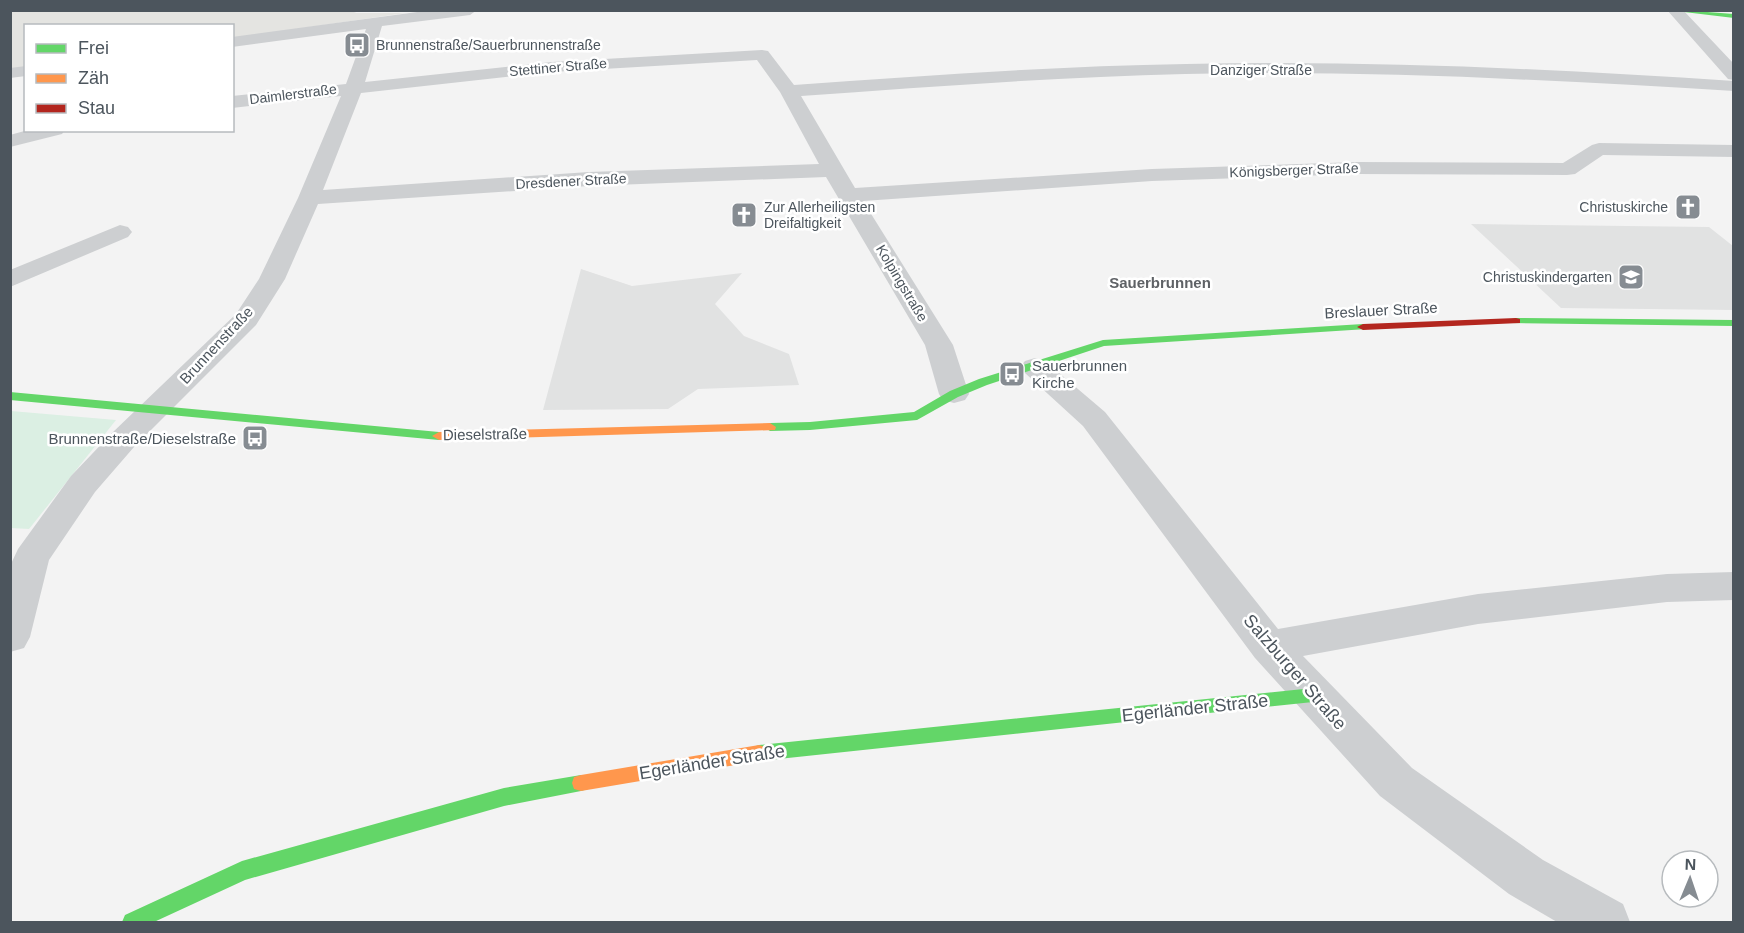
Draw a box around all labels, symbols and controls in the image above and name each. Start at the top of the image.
legend [24,24,234,132]
bus stop icon: Brunnenstraße/Sauerbrunnenstraße [342,30,372,60]
place label: Brunnenstraße/Sauerbrunnenstraße [376,37,601,53]
text: Frei [78,38,109,58]
street label: Stettiner Straße [508,55,608,79]
street label: Danziger Straße [1210,62,1312,78]
text: Zäh [78,68,109,88]
street label: Daimlerstraße [248,81,338,107]
text: Stau [78,98,115,118]
street label: Königsberger Straße [1229,160,1359,180]
street label: Dresdener Straße [515,170,627,192]
church icon: Christuskirche [1673,192,1703,222]
place label: Zur Allerheiligsten Dreifaltigkeit [764,199,875,231]
place label: Christuskirche [1579,199,1668,215]
church icon: Zur Allerheiligsten Dreifaltigkeit [729,200,759,230]
street label: Kolpingstraße [873,242,931,324]
school or university icon: Christuskindergarten [1616,262,1646,292]
place label: Christuskindergarten [1483,269,1612,285]
district label: Sauerbrunnen [1109,274,1211,291]
street label: Breslauer Straße [1324,299,1438,321]
street label: Brunnenstraße [176,303,256,387]
place label: Sauerbrunnen Kirche [1032,357,1127,391]
bus stop icon: Sauerbrunnen Kirche [997,359,1027,389]
bus stop icon: Brunnenstraße/Dieselstraße [240,423,270,453]
street label: Dieselstraße [443,425,527,443]
place label: Brunnenstraße/Dieselstraße [48,430,236,447]
street label: Salzburger Straße [1240,610,1350,734]
street label: Egerländer Straße [1121,690,1269,726]
street label: Egerländer Straße [638,741,786,783]
north arrow [1660,849,1720,909]
text: N [1684,856,1697,873]

